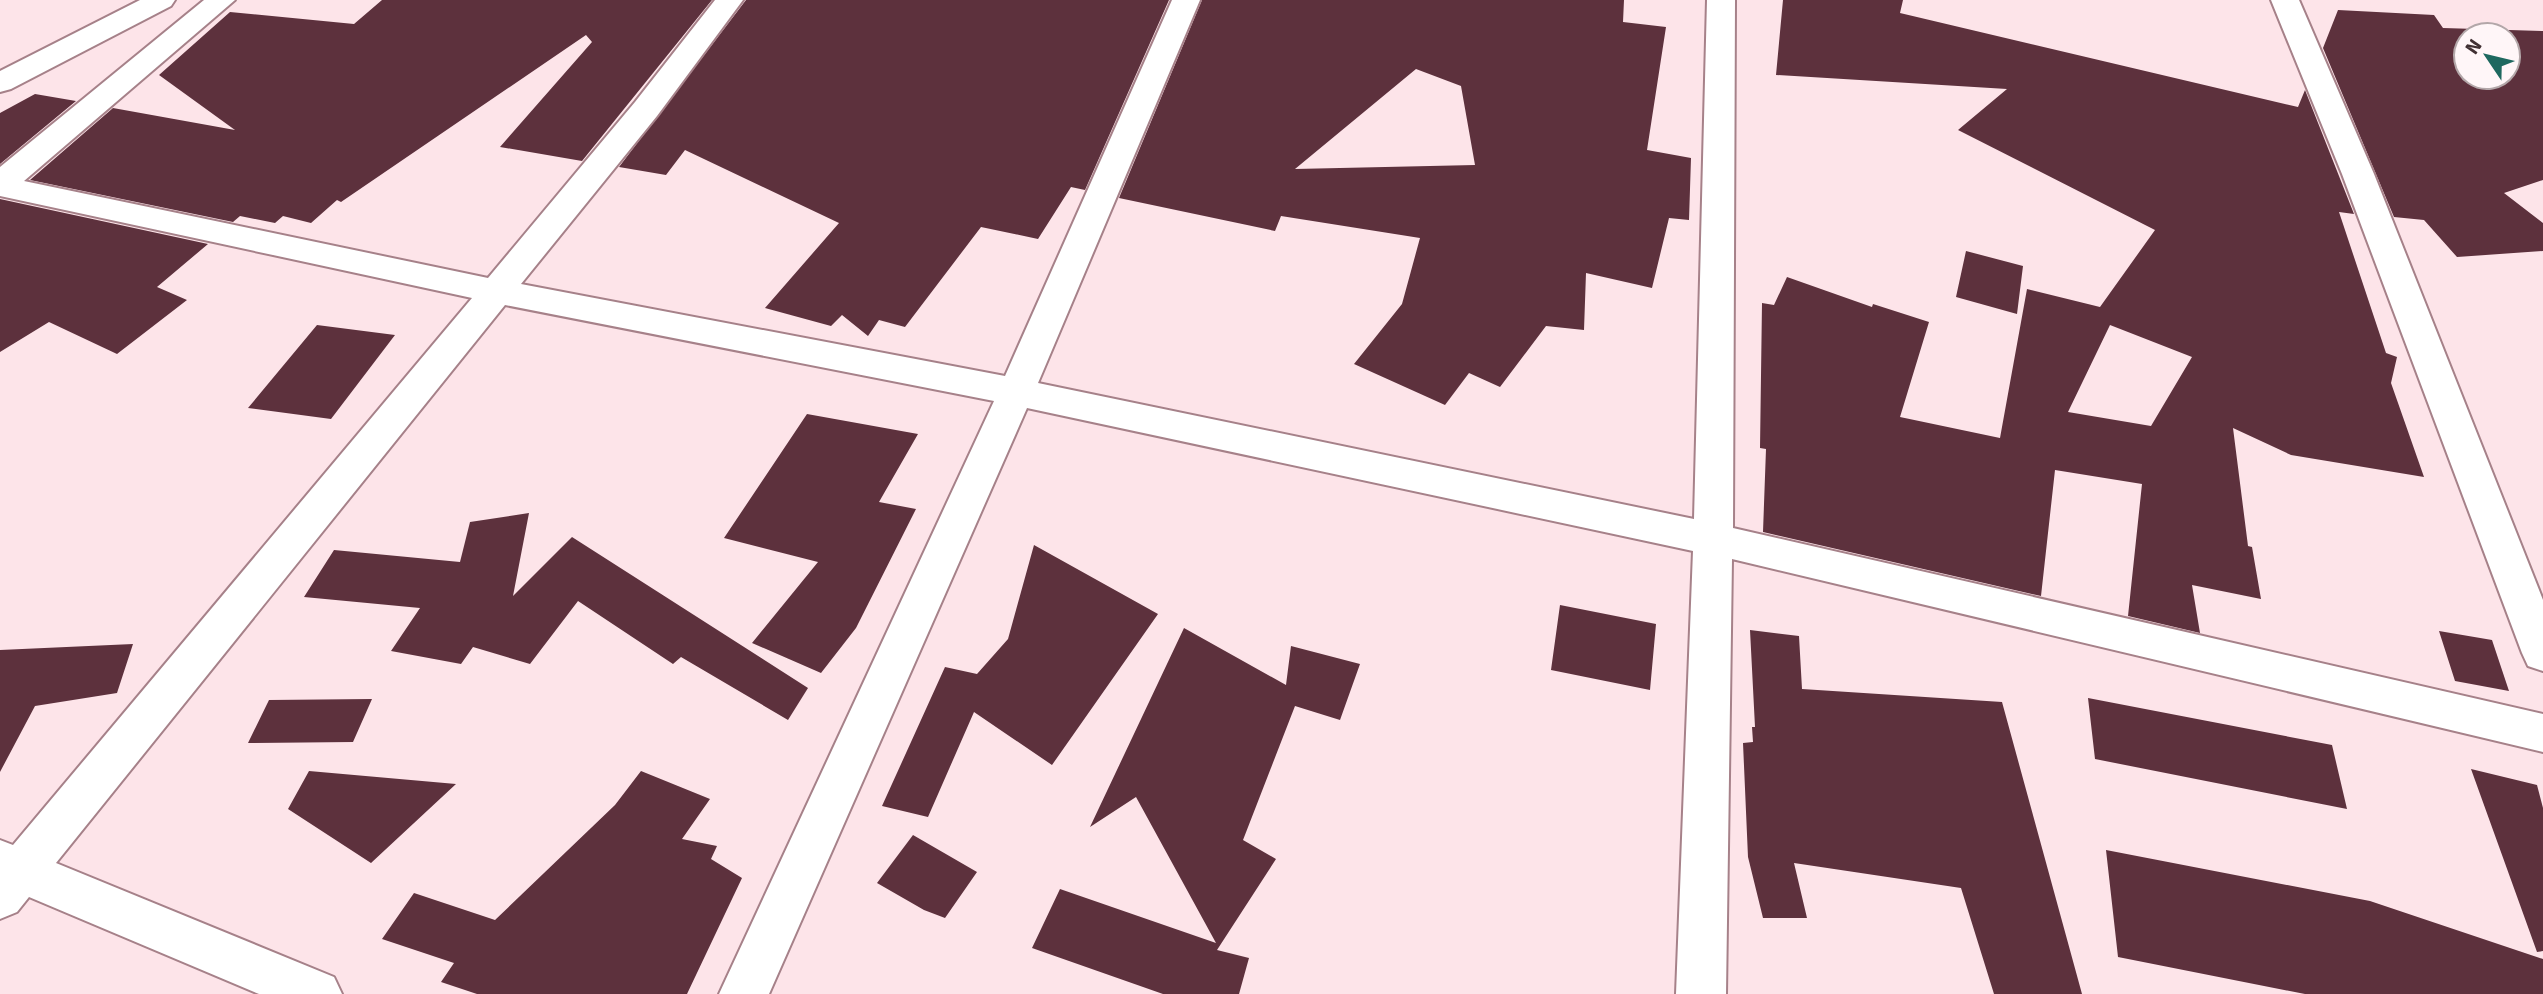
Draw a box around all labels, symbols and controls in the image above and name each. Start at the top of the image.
north arrow [2452,21,2522,91]
text: N [2460,35,2488,59]

